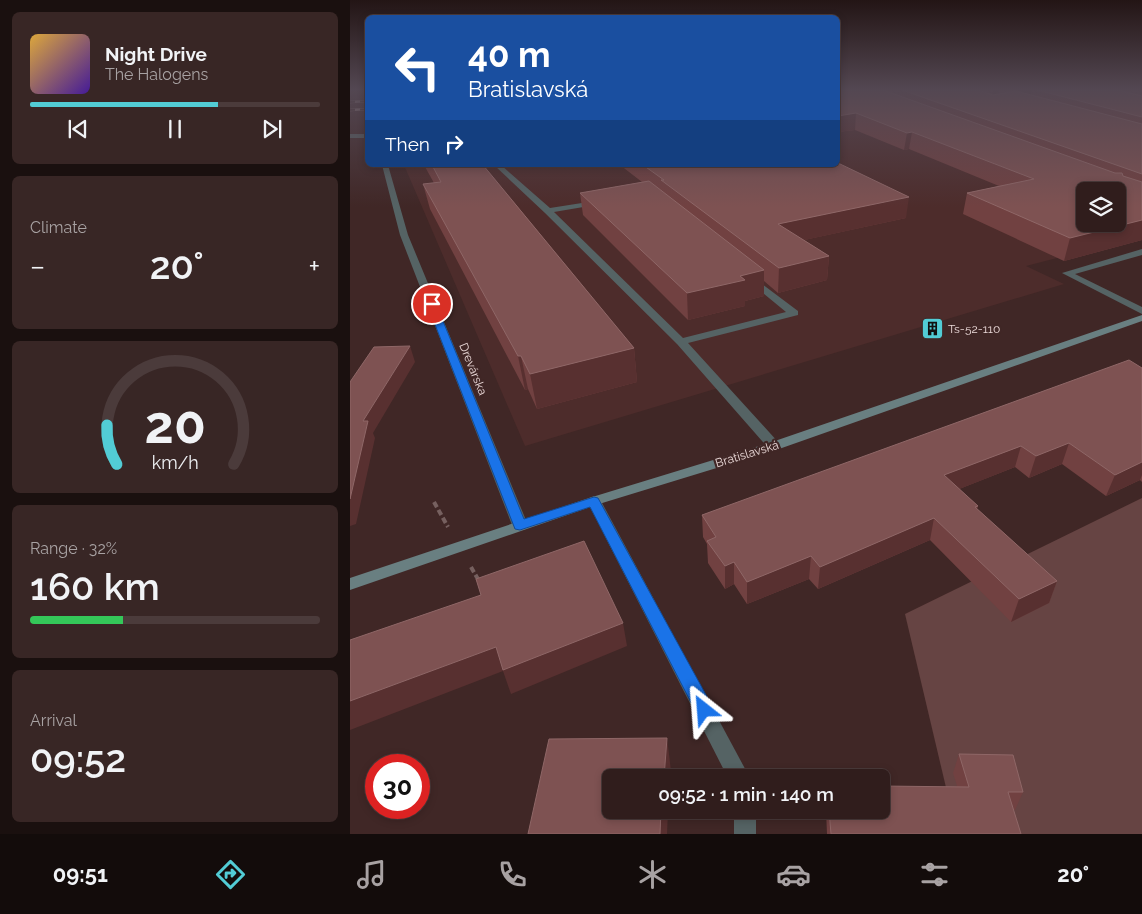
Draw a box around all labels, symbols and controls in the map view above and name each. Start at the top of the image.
text: 40 m [468,34,550,75]
icon: left [385,35,450,100]
text: Night Drive [105,43,207,65]
text: The Halogens [105,65,208,84]
text: Bratislavská [468,76,588,102]
icon: previous [64,115,92,143]
icon: pause [161,115,189,143]
icon: next [258,115,286,143]
icon: right [440,130,468,158]
text: Then [385,133,430,155]
map controls [1076,182,1126,232]
button: layers [1076,182,1126,232]
text: Climate [30,218,87,237]
text: 20° [150,243,204,288]
text: − [30,250,45,283]
text: + [308,250,320,283]
pin [411,283,453,325]
icon: arrive [418,290,446,318]
building icon: Ts-52-110 [920,317,944,341]
place label: Ts-52-110 [948,322,1000,336]
street label: Drevárska [456,341,490,397]
text: 20 [144,394,206,455]
street label: Bratislavská [714,438,780,470]
text: km/h [151,452,199,473]
text: Range · 32% [30,539,117,558]
text: 160 km [30,564,160,609]
position arrow [677,683,729,735]
text: Arrival [30,711,77,730]
text: 09:52 [30,736,126,781]
speed limit sign: 30 [365,754,430,819]
text: 09:52 · 1 min · 140 m [658,783,834,805]
icon: directions [213,857,248,892]
icon: music [354,857,389,892]
icon: phone [495,857,530,892]
icon: climate [635,857,670,892]
icon: car [776,857,811,892]
icon: filters [917,857,952,892]
text: 09:51 [53,861,108,887]
text: 20° [1057,861,1089,887]

